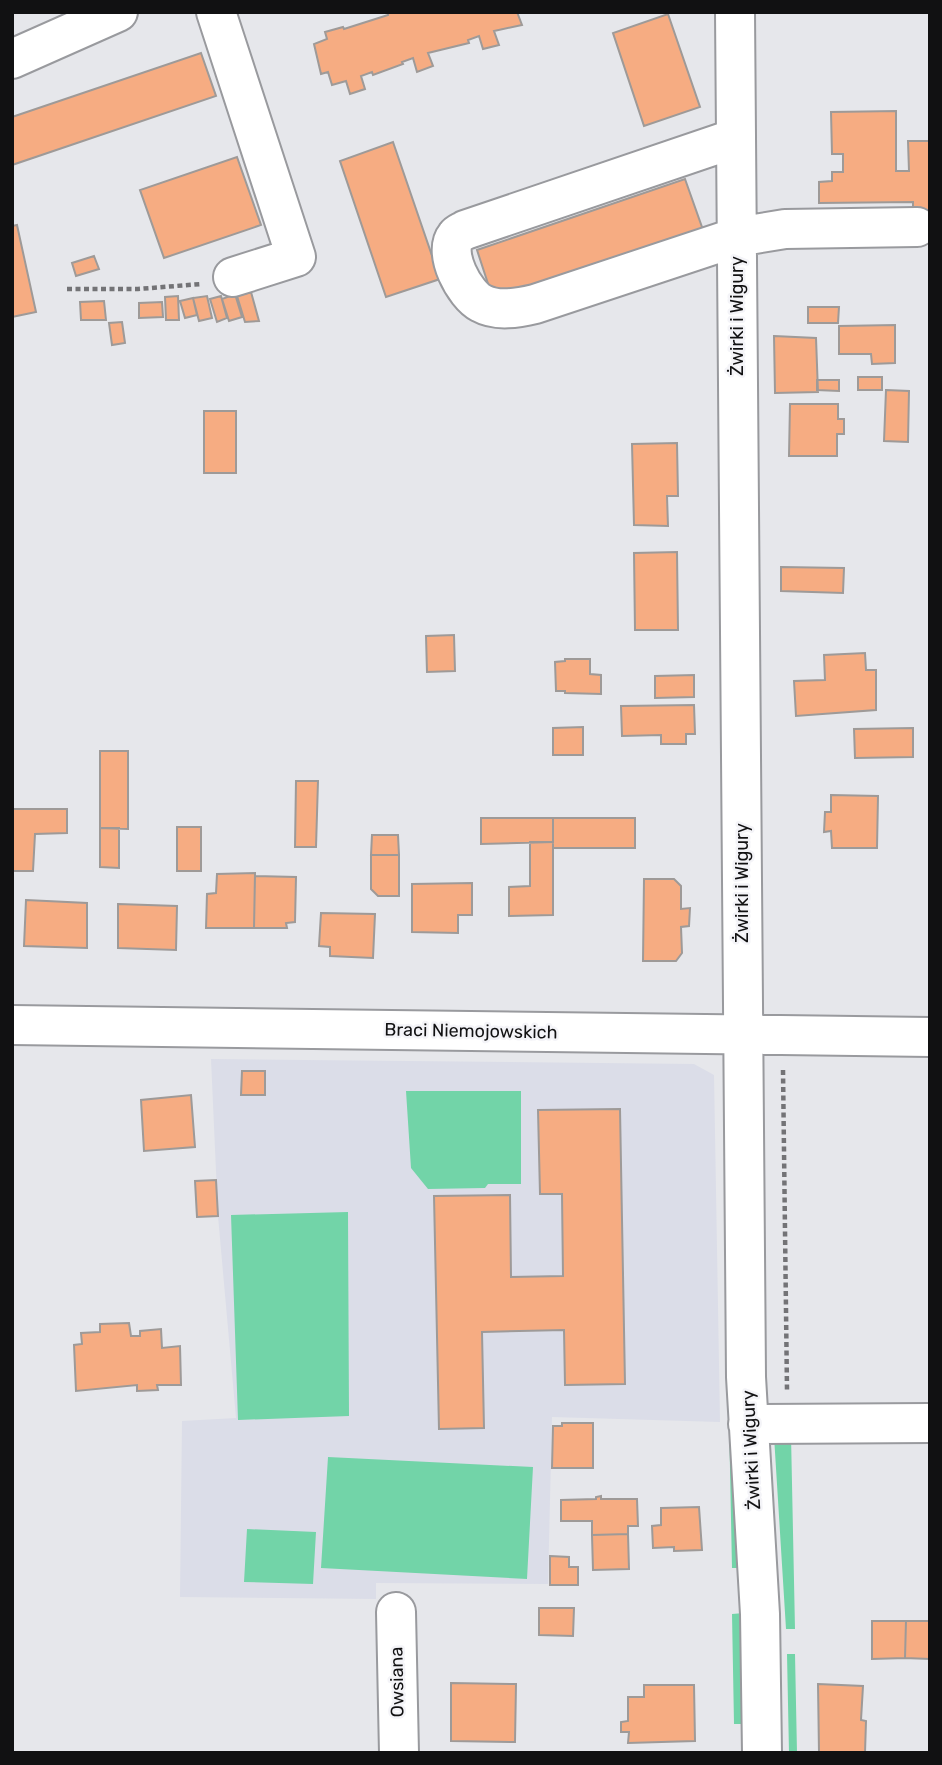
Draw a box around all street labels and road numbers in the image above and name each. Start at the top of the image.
street label: Żwirki i Wigury [726,256,748,376]
street label: Żwirki i Wigury [731,823,753,943]
street label: Braci Niemojowskich [384,1018,558,1044]
street label: Żwirki i Wigury [737,1390,765,1510]
street label: Owsiana [385,1646,409,1718]

